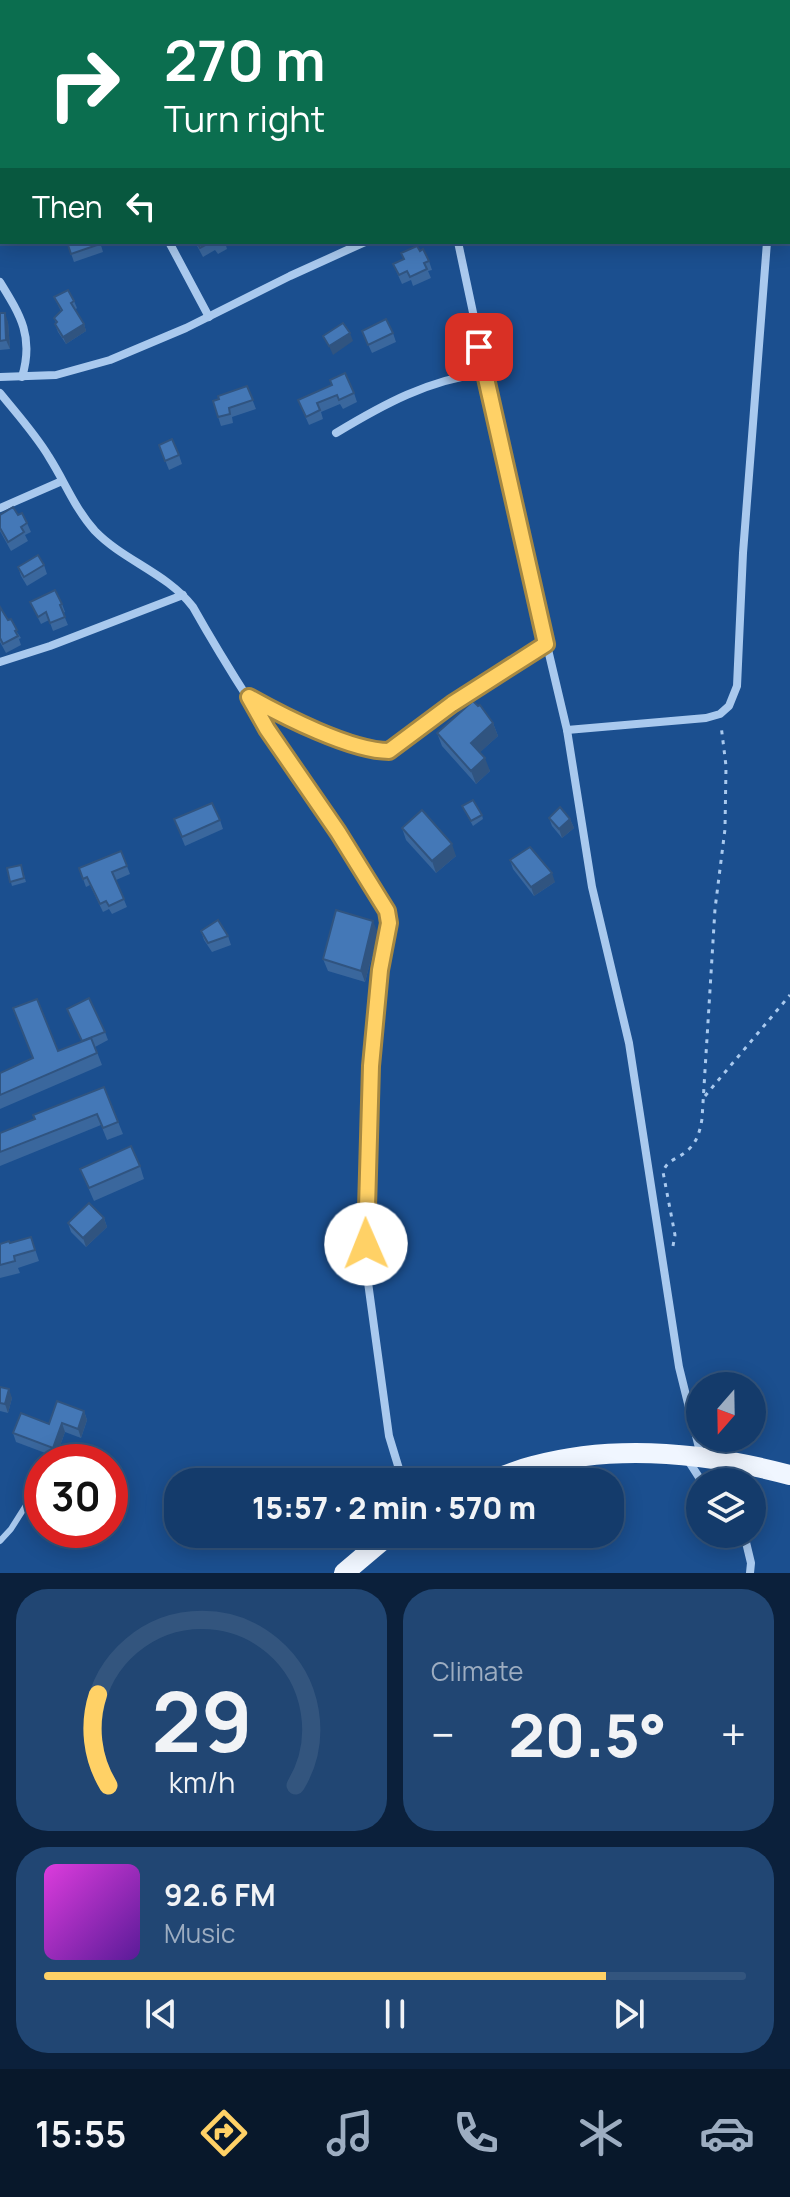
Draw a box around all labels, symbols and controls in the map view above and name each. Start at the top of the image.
text: 270 m [164,21,326,98]
icon: right [32,32,136,136]
text: Turn right [164,94,325,143]
icon: left [119,184,163,228]
text: Then [32,186,103,227]
pin [445,313,513,381]
icon: arrive [457,325,501,369]
position arrow [324,1202,408,1286]
north arrow [686,1372,766,1452]
map controls [686,1372,766,1548]
speed limit sign: 30 [24,1444,128,1548]
button: layers [686,1468,766,1548]
text: 15:57 · 2 min · 570 m [252,1487,536,1528]
text: Climate [431,1653,523,1689]
text: 29 [151,1663,252,1777]
text: 20.5° [509,1693,667,1775]
text: − [431,1704,455,1764]
text: + [721,1704,746,1764]
text: km/h [168,1763,235,1802]
text: 92.6 FM [164,1874,276,1915]
text: Music [164,1915,235,1951]
icon: previous [139,1992,183,2036]
icon: pause [373,1992,417,2036]
icon: next [607,1992,651,2036]
icon: directions [196,2105,252,2161]
icon: music [322,2105,378,2161]
icon: phone [448,2105,504,2161]
icon: climate [573,2105,629,2161]
icon: car [699,2105,755,2161]
text: 15:55 [35,2109,126,2158]

